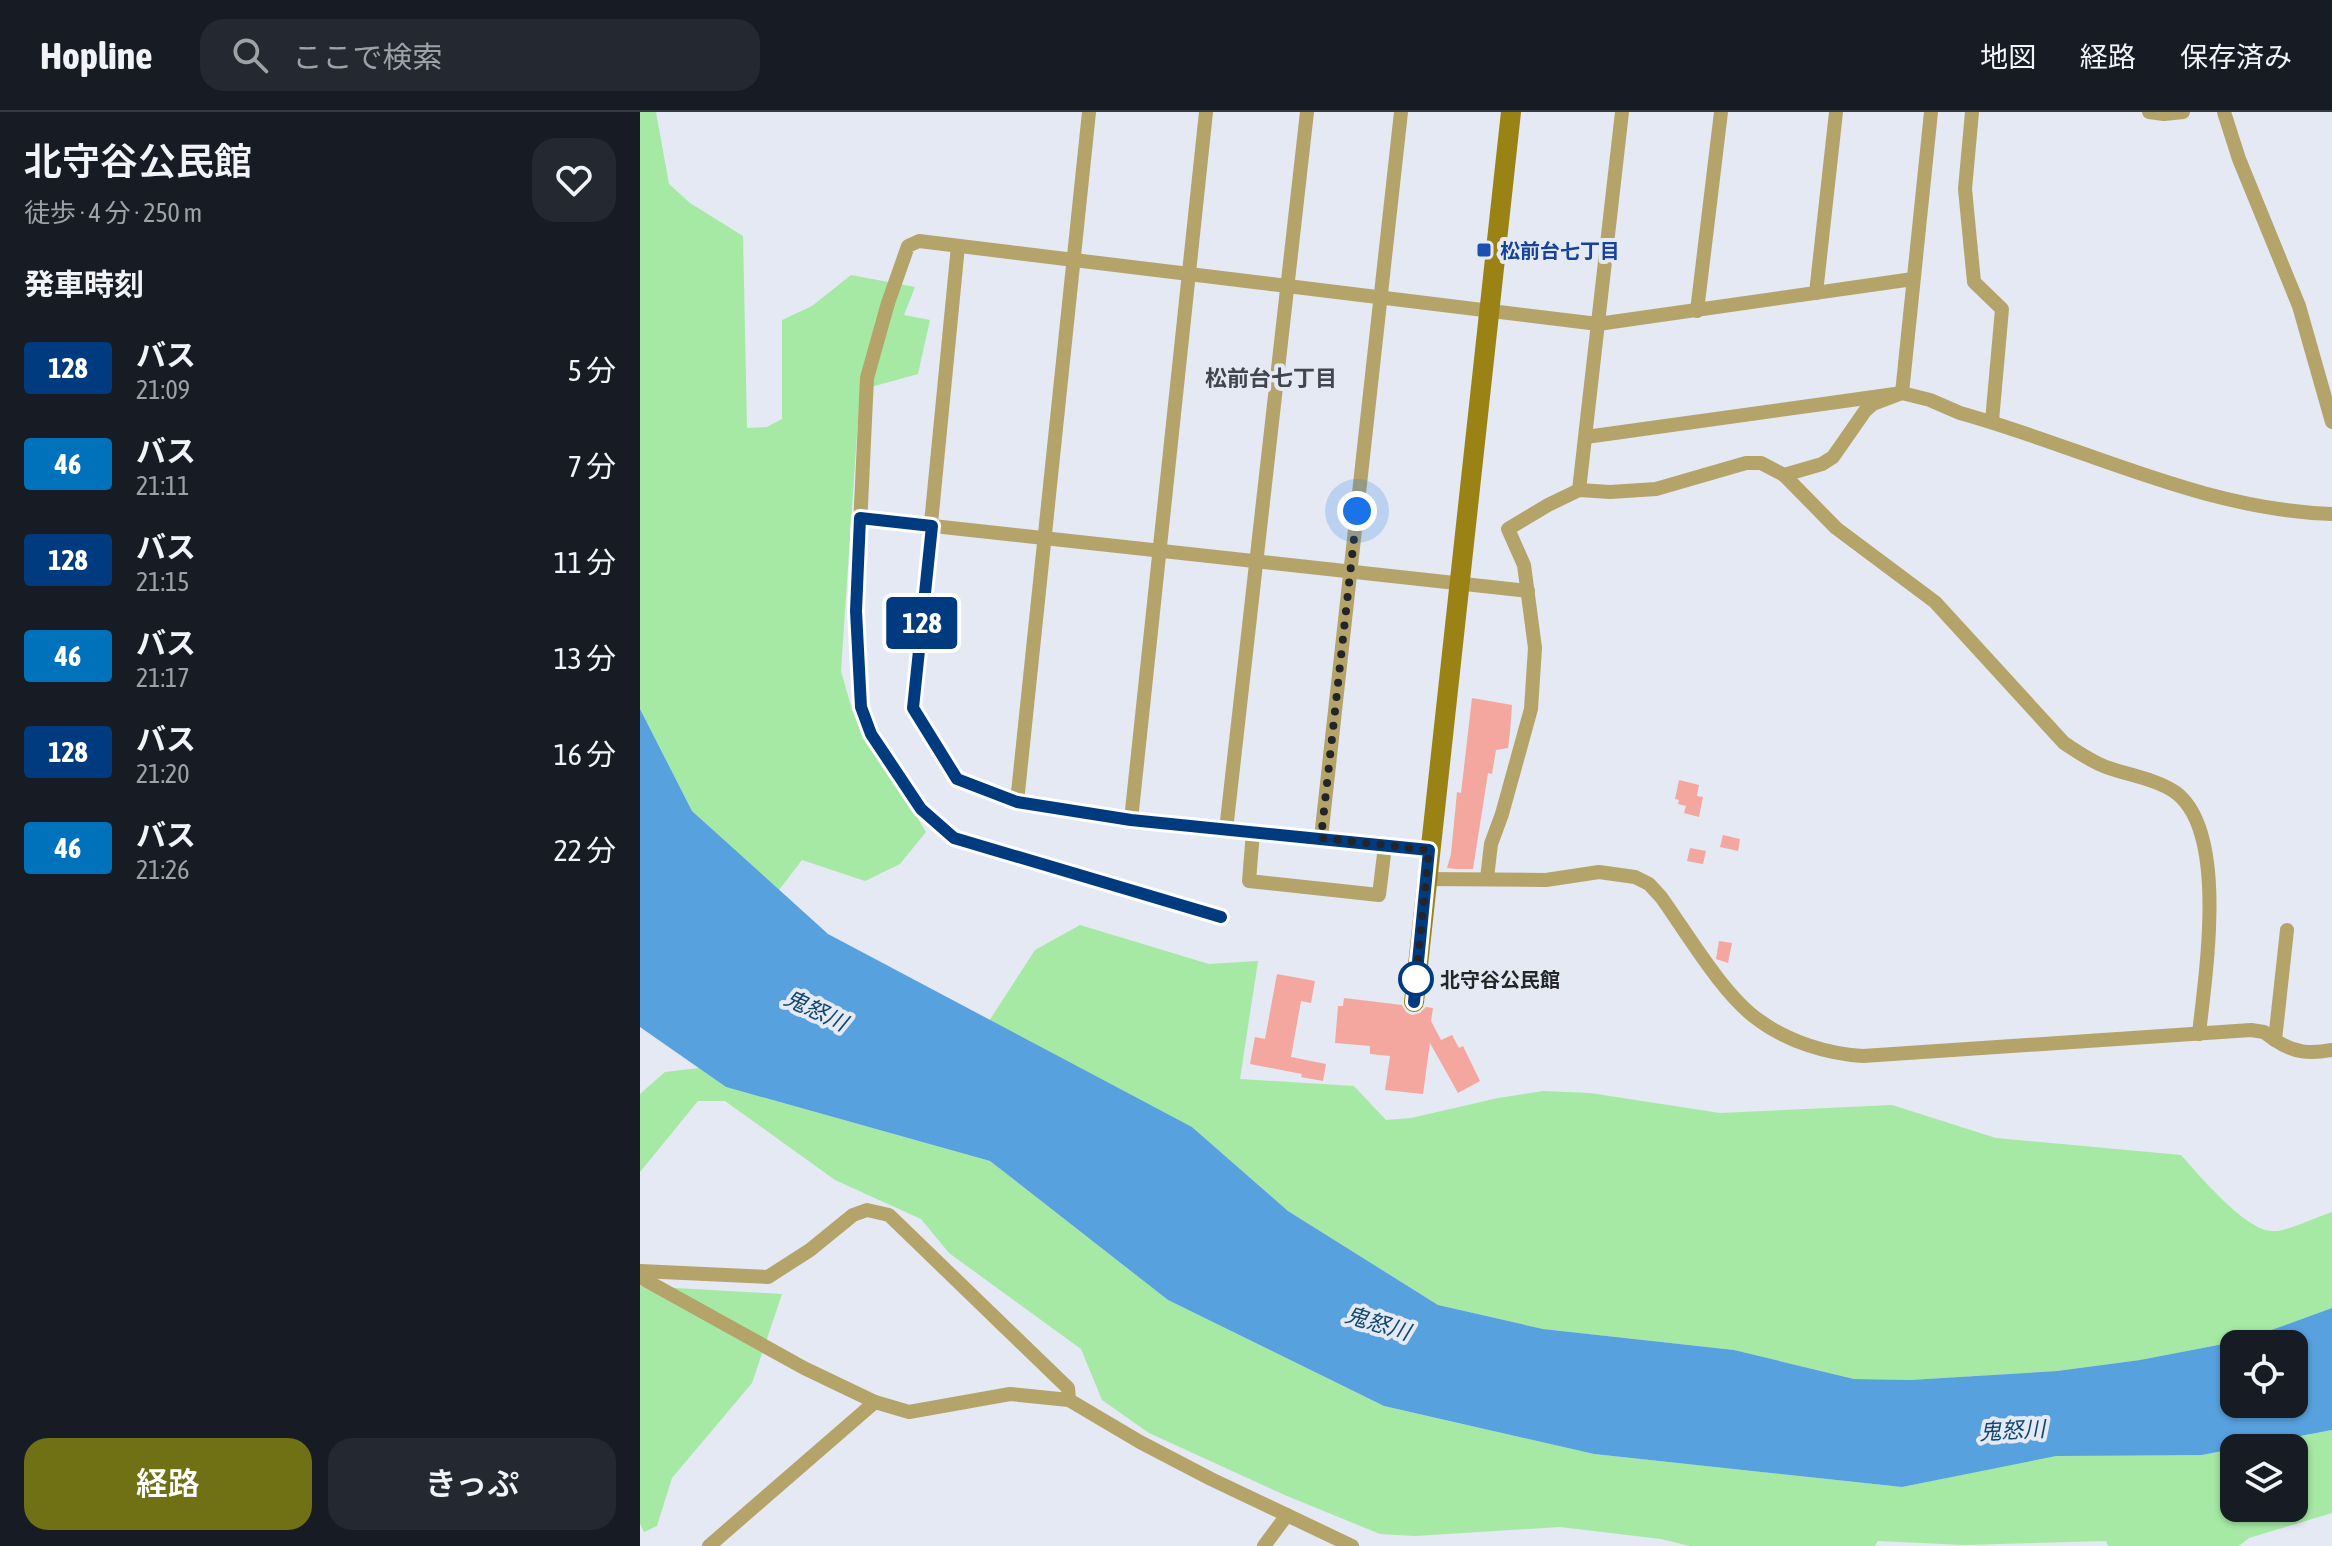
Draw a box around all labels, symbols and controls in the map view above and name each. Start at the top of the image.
search box [200,19,760,91]
icon: search [228,33,272,77]
text: Hopline [40,34,152,77]
text: ここで検索 [292,40,442,74]
text: 地図 [1980,41,2036,73]
text: 経路 [2080,41,2136,73]
text: 保存済み [2180,41,2292,73]
button: heart [532,138,616,222]
text: 北守谷公民館 [24,140,252,183]
text: 徒歩 · 4 分 · 250 m [24,198,202,228]
place label: 松前台七丁目 [1500,239,1620,262]
marker: 松前台七丁目 [1475,241,1493,259]
text: 発車時刻 [24,267,144,301]
text: バス [136,338,196,372]
text: 128 [48,352,88,384]
text: 5 分 [568,353,616,387]
district label: 松前台七丁目 [1205,365,1337,391]
text: 21:09 [136,375,190,405]
text: バス [136,434,196,468]
text: 46 [55,448,81,480]
text: 7 分 [568,449,616,483]
text: 21:11 [136,471,190,501]
your location [1337,491,1377,531]
text: バス [136,530,196,564]
text: 128 [48,544,88,576]
text: 11 分 [554,545,616,579]
text: 21:15 [136,567,190,597]
line badge: 128 [876,597,968,649]
text: 128 [902,607,942,639]
text: バス [136,626,196,660]
text: 46 [55,640,81,672]
text: 13 分 [554,641,616,675]
text: 21:17 [136,663,190,693]
text: バス [136,722,196,756]
text: 128 [48,736,88,768]
text: 16 分 [554,737,616,771]
text: 21:20 [136,759,190,789]
text: バス [136,818,196,852]
text: 46 [55,832,81,864]
text: 22 分 [554,833,616,867]
text: 21:26 [136,855,190,885]
marker: 北守谷公民館 [1399,962,1433,996]
place label: 北守谷公民館 [1440,968,1560,991]
water label: 鬼怒川 [781,984,853,1037]
water label: 鬼怒川 [1343,1301,1415,1346]
map controls [2220,1330,2308,1522]
button: locate [2220,1330,2308,1418]
water label: 鬼怒川 [1978,1415,2048,1445]
button: layers [2220,1434,2308,1522]
button: 経路 [24,1438,312,1530]
button: きっぷ [328,1438,616,1530]

